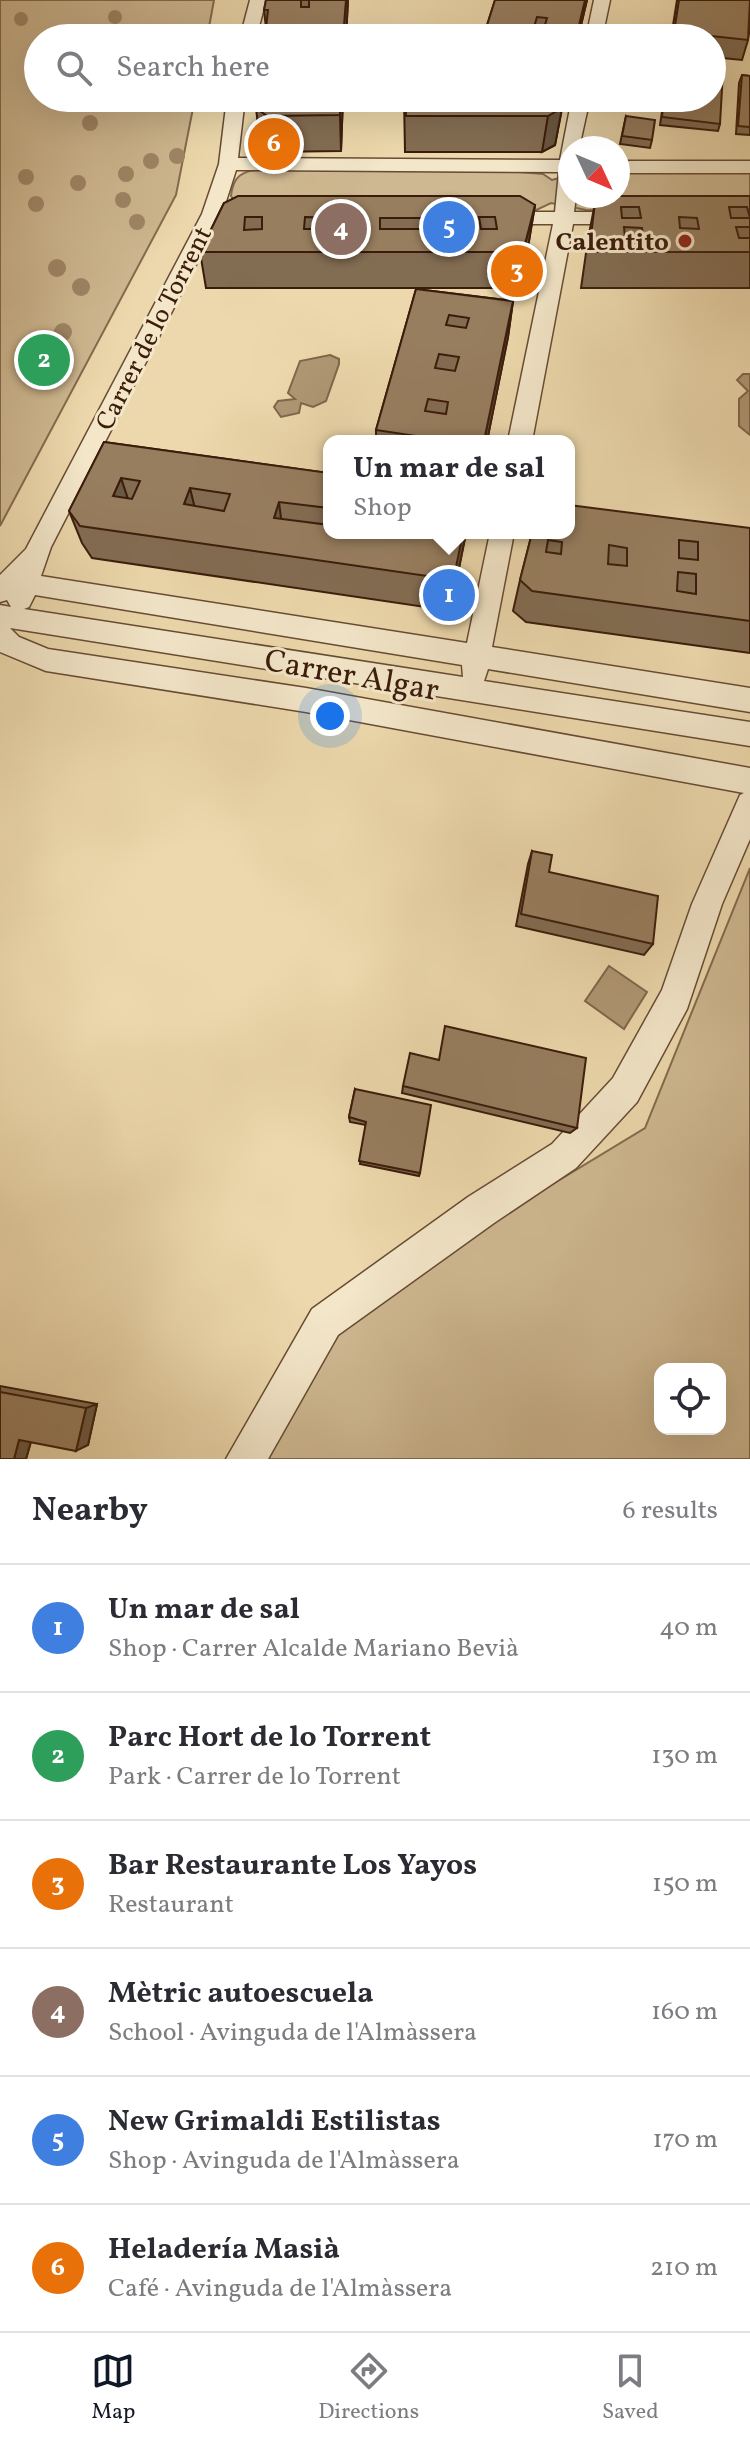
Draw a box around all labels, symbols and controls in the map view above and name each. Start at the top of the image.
search box [24,24,726,112]
icon: search [52,46,96,90]
text: Search here [116,47,270,89]
pin: 6 [248,114,300,174]
north arrow [558,136,630,208]
pin: 5 [423,197,475,257]
pin: 4 [315,199,367,259]
street label: Carrer de lo Torrent [88,221,222,437]
place label: Calentito [556,225,669,261]
marker: Calentito [676,232,694,250]
pin: 3 [491,241,543,301]
pin: 2 [18,330,70,390]
popup [323,435,575,539]
text: Un mar de sal [353,448,545,490]
text: Shop [353,490,412,526]
pin: 1 [423,565,475,625]
street label: Carrer Algar [261,640,442,714]
your location [310,696,350,736]
map controls [654,1363,726,1435]
button: locate [654,1363,726,1435]
text: Nearby [32,1488,148,1535]
text: 6 results [623,1493,718,1529]
text: Un mar de sal [108,1589,300,1631]
text: 1 [53,1610,63,1646]
text: 40 m [659,1610,718,1646]
text: Shop · Carrer Alcalde Mariano Bevià [108,1631,519,1667]
text: Parc Hort de lo Torrent [108,1717,431,1759]
text: 2 [51,1738,65,1774]
text: 130 m [651,1738,718,1774]
text: Park · Carrer de lo Torrent [108,1759,401,1795]
text: Bar Restaurante Los Yayos [108,1845,477,1887]
text: 3 [51,1866,65,1902]
text: 150 m [652,1866,718,1902]
text: Restaurant [108,1887,234,1923]
text: Mètric autoescuela [108,1973,374,2015]
text: 4 [50,1994,66,2030]
text: 160 m [651,1994,718,2030]
text: School · Avinguda de l'Almàssera [108,2015,477,2051]
text: New Grimaldi Estilistas [108,2101,441,2143]
text: 5 [52,2122,64,2158]
text: 170 m [653,2122,718,2158]
text: Shop · Avinguda de l'Almàssera [108,2143,460,2179]
text: Heladería Masià [108,2229,340,2271]
text: 6 [51,2250,65,2286]
text: 210 m [650,2250,718,2286]
text: Café · Avinguda de l'Almàssera [108,2271,452,2307]
tab: Map [91,2349,135,2428]
tab: Directions [318,2349,419,2428]
tab: Saved [602,2349,659,2428]

